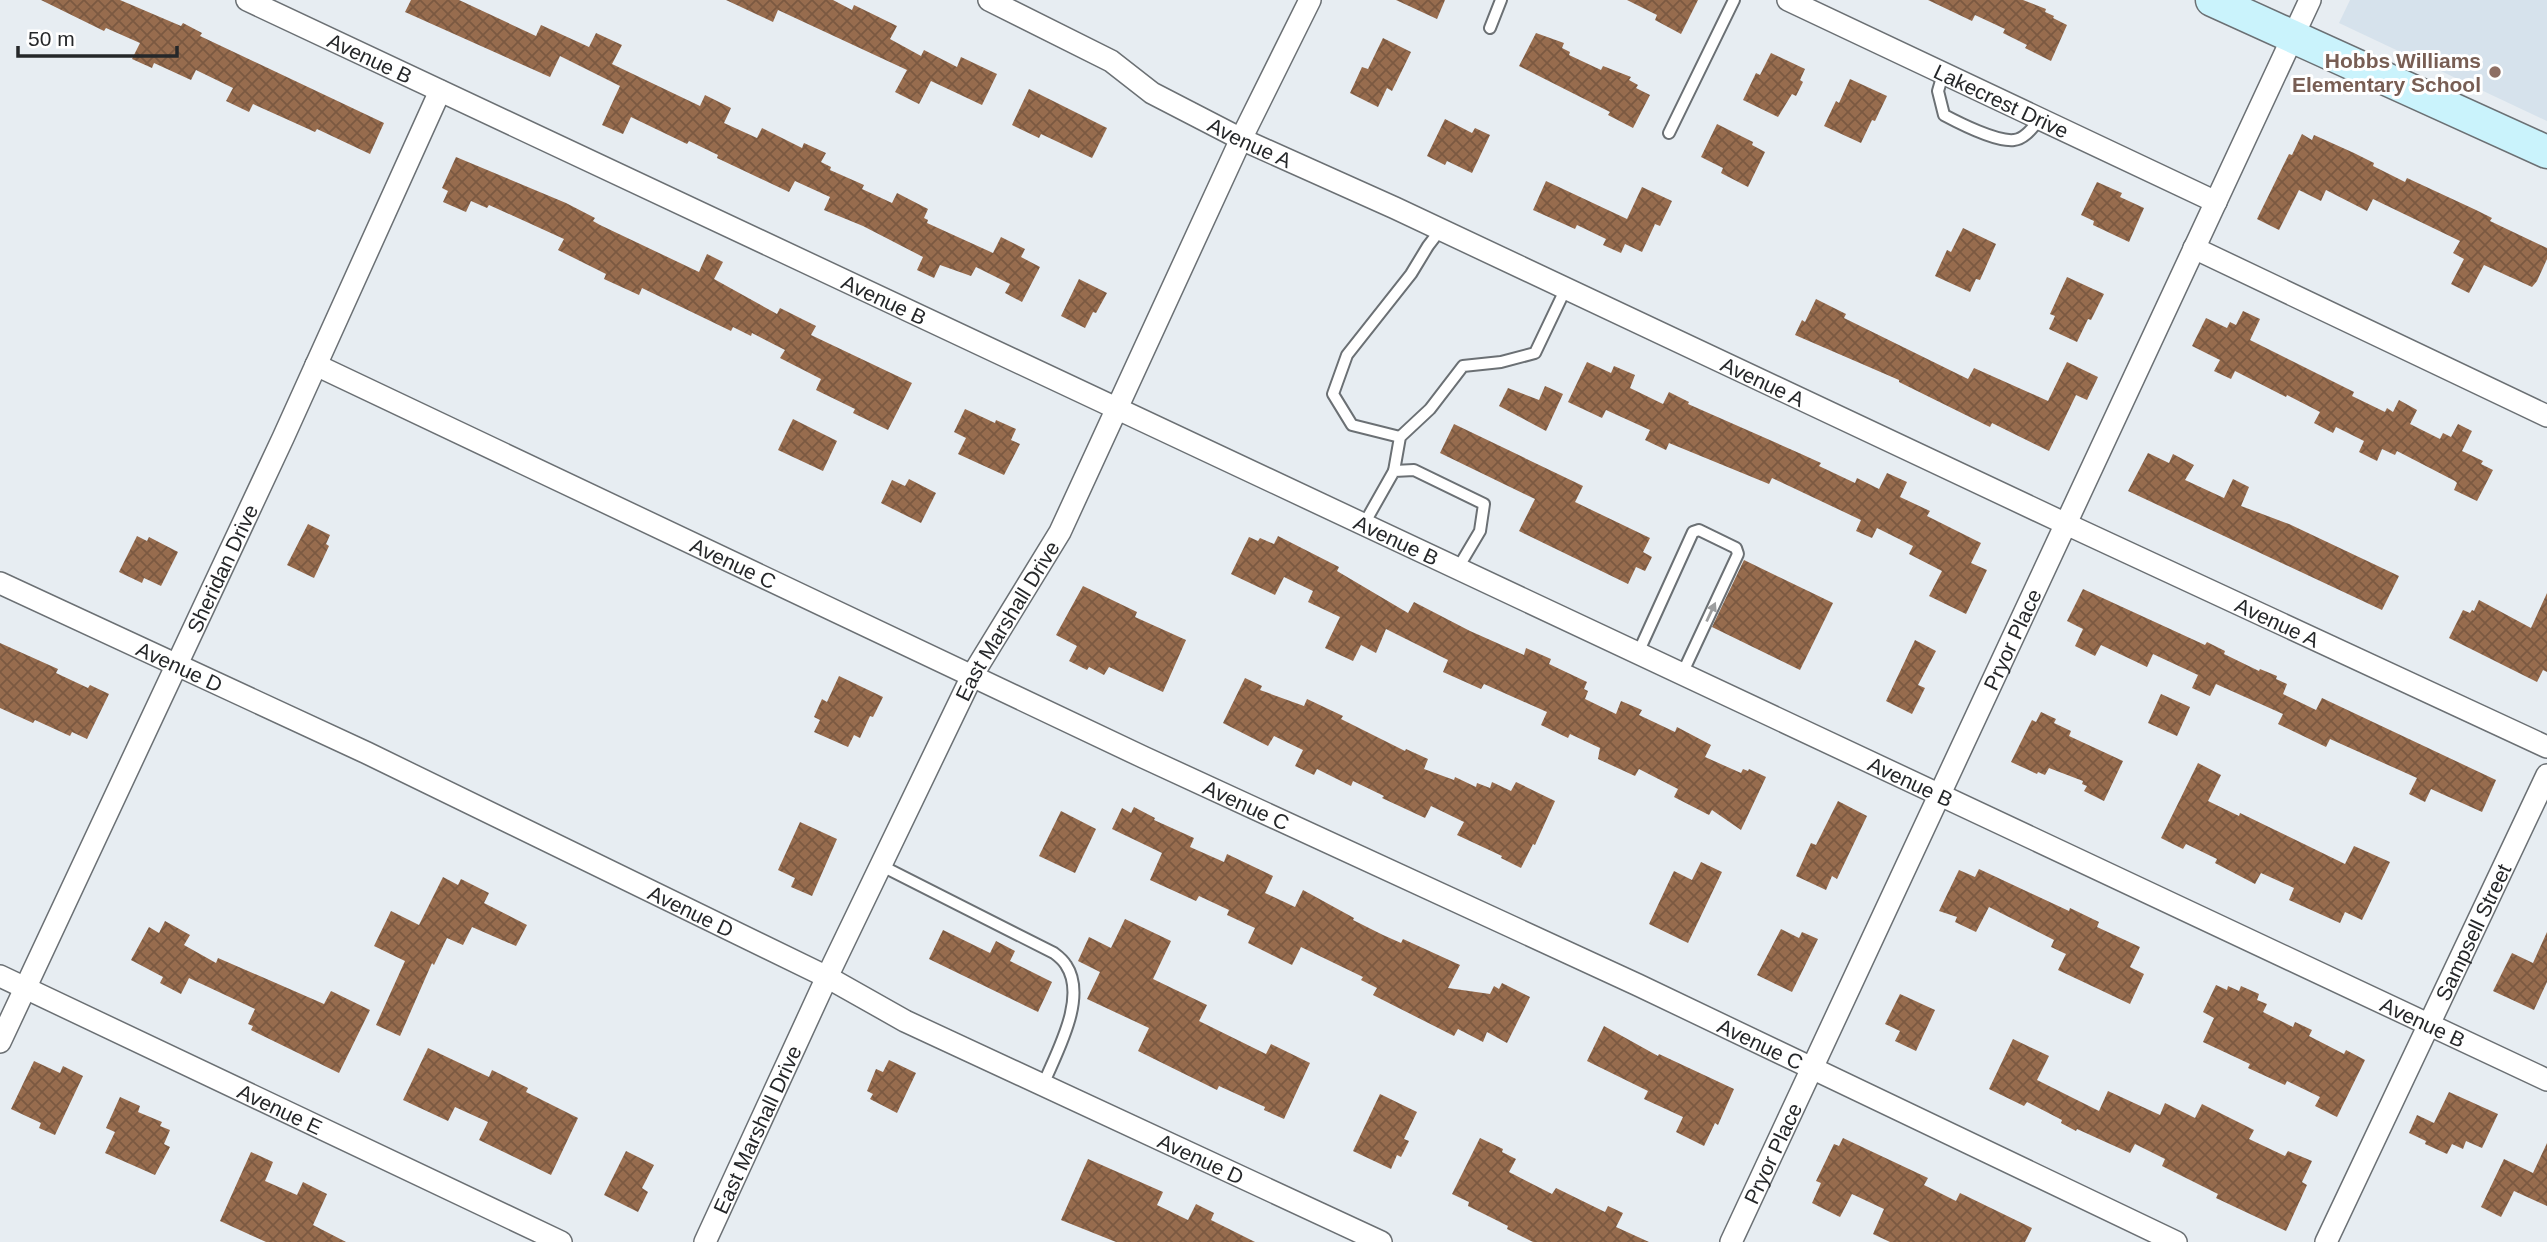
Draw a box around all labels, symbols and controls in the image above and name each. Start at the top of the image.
scale bar [18,14,177,58]
text: 50 m [28,27,75,50]
street label: Avenue B [324,28,416,88]
place label: Hobbs Williams Elementary School [2292,49,2481,96]
street label: Lakecrest Drive [1931,59,2072,142]
marker: Hobbs Williams Elementary School [2487,64,2503,80]
street label: Avenue A [1204,113,1295,172]
street label: Avenue B [838,270,930,329]
street label: Avenue A [1717,352,1808,411]
street label: Sheridan Drive [182,501,262,636]
street label: Avenue B [1351,510,1443,569]
street label: Avenue C [687,533,780,593]
street label: East Marshall Drive [950,537,1063,704]
street label: Pryor Place [1979,585,2045,693]
street label: Avenue A [2232,593,2323,651]
one-way arrow [1705,602,1717,622]
street label: Avenue D [133,636,226,696]
street label: Avenue B [1865,752,1957,811]
street label: Avenue C [1200,775,1293,834]
street label: Sampsell Street [2431,860,2515,1004]
street label: Avenue D [645,880,737,941]
street label: Avenue B [2377,992,2469,1051]
street label: Avenue C [1714,1013,1807,1074]
street label: East Marshall Drive [708,1042,805,1217]
street label: Avenue E [234,1079,326,1139]
street label: Pryor Place [1739,1099,1806,1207]
street label: Avenue D [1154,1129,1248,1188]

